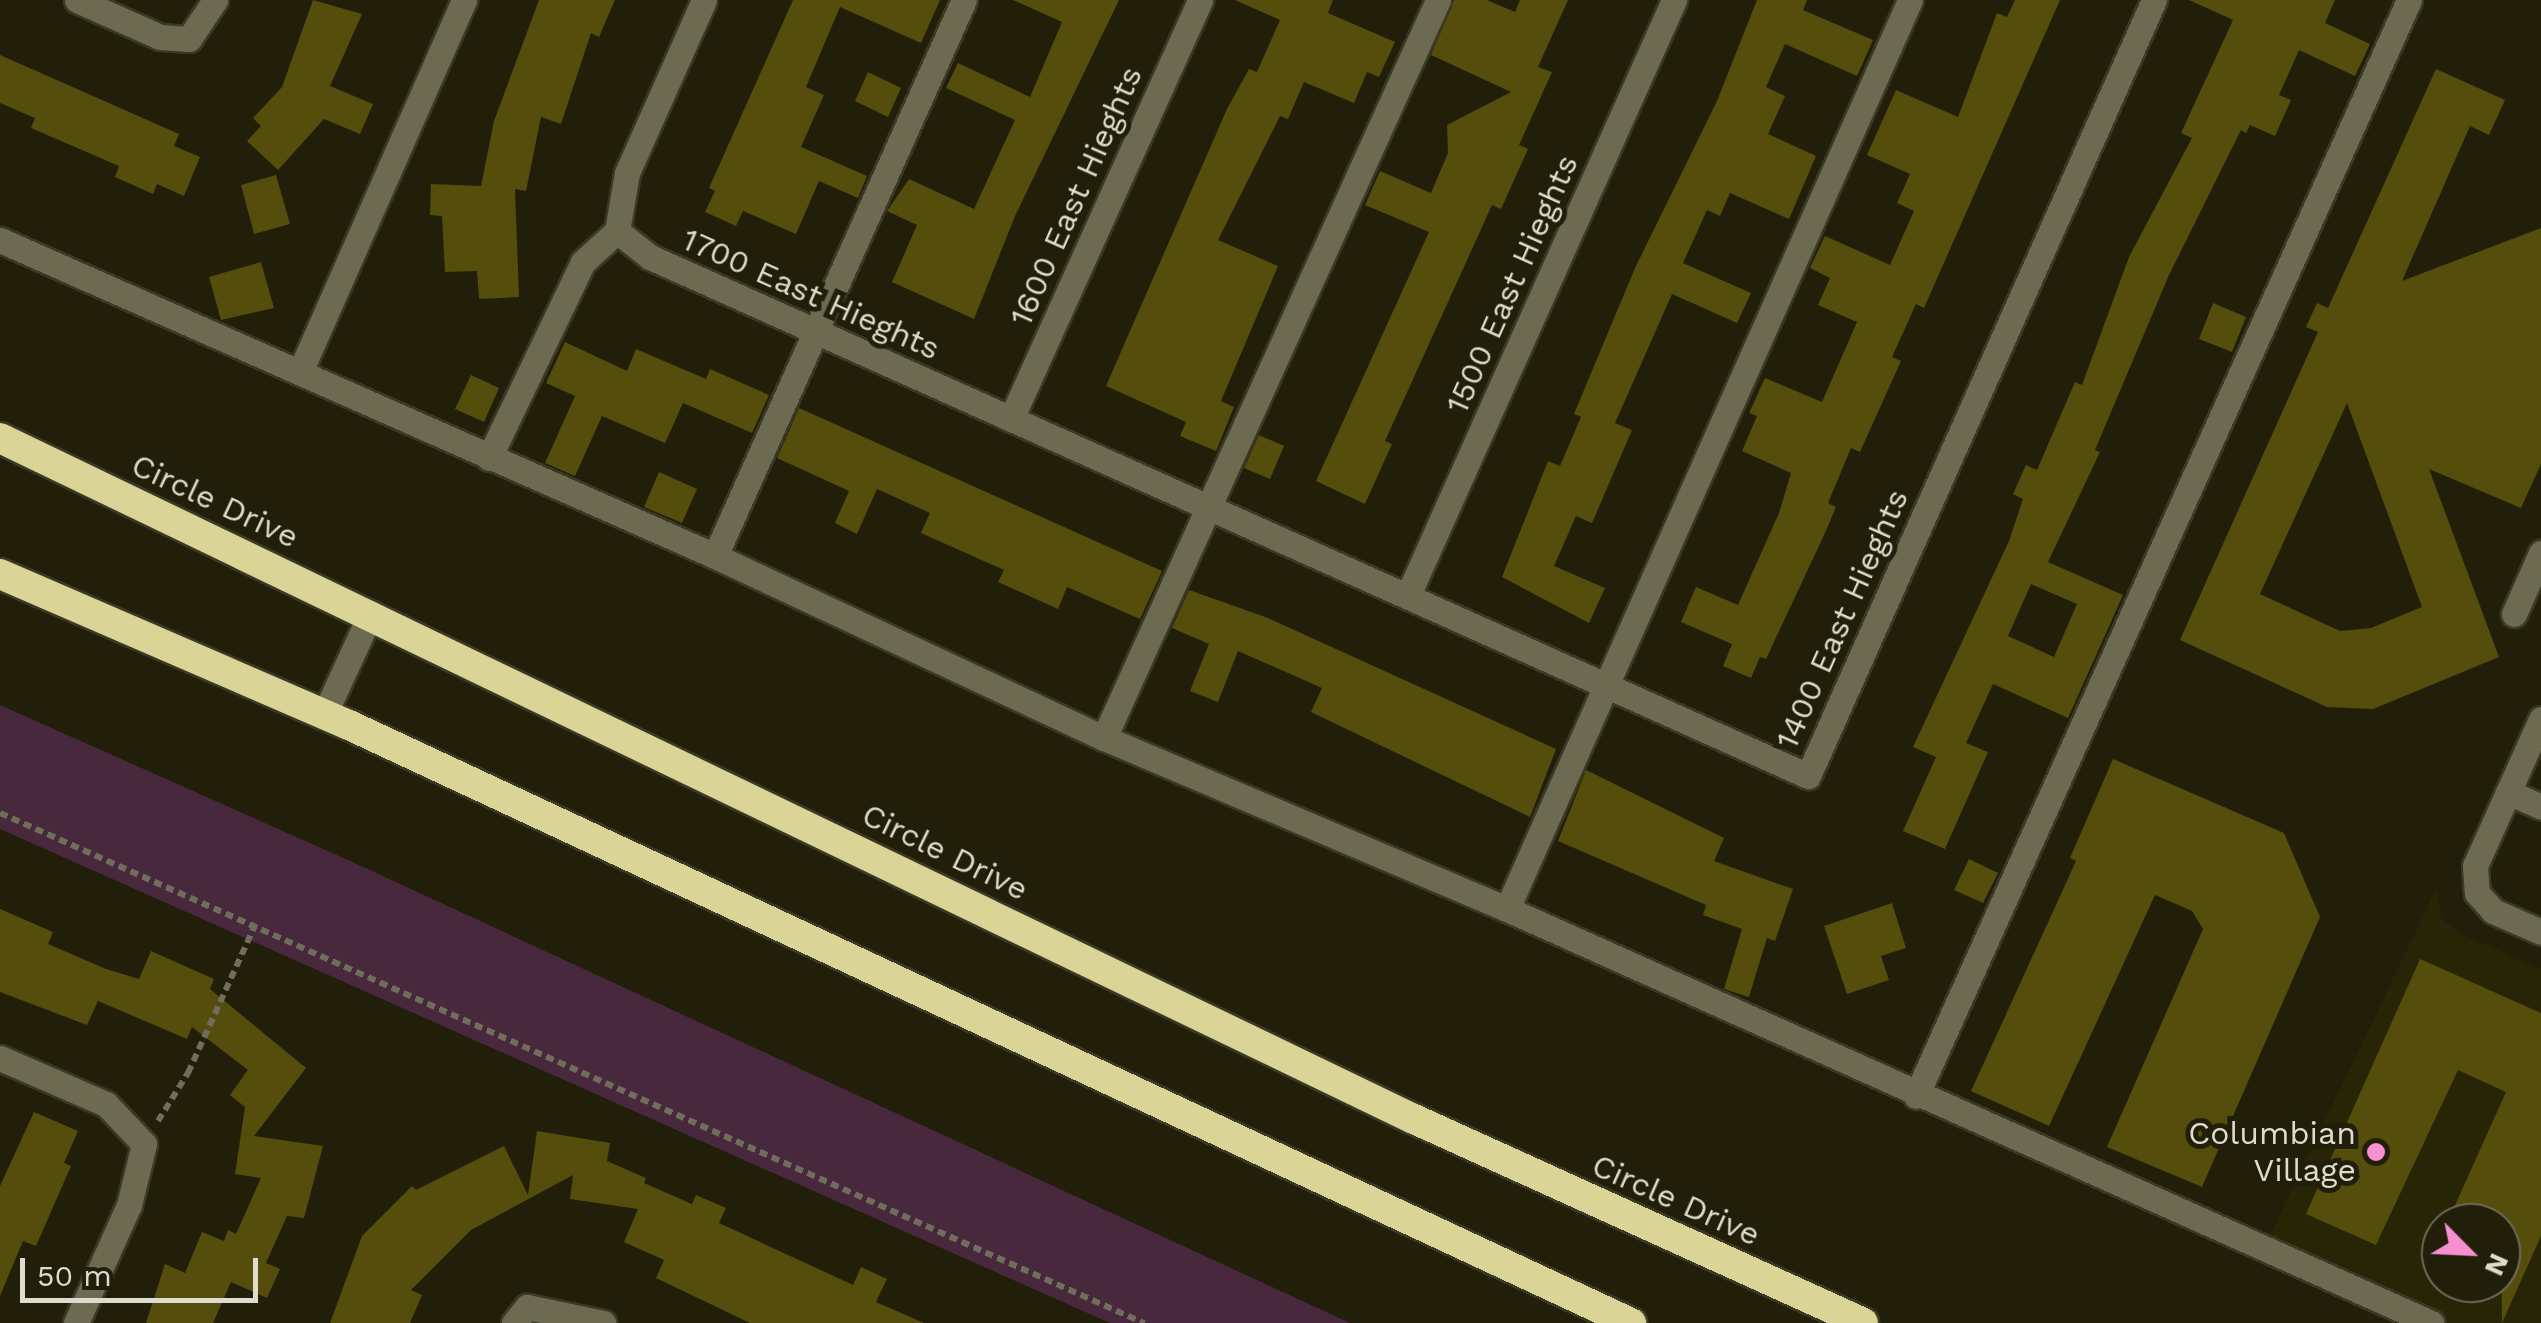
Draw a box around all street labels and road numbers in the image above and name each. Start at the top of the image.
street label: 1600 East Hieghts [1002,60,1150,332]
street label: 1500 East Hieghts [1438,149,1586,419]
street label: 1700 East Hieghts [676,220,946,368]
street label: Circle Drive [125,446,305,556]
street label: 1400 East Hieghts [1768,483,1916,755]
street label: Circle Drive [856,795,1034,909]
street label: Circle Drive [1586,1146,1766,1254]

